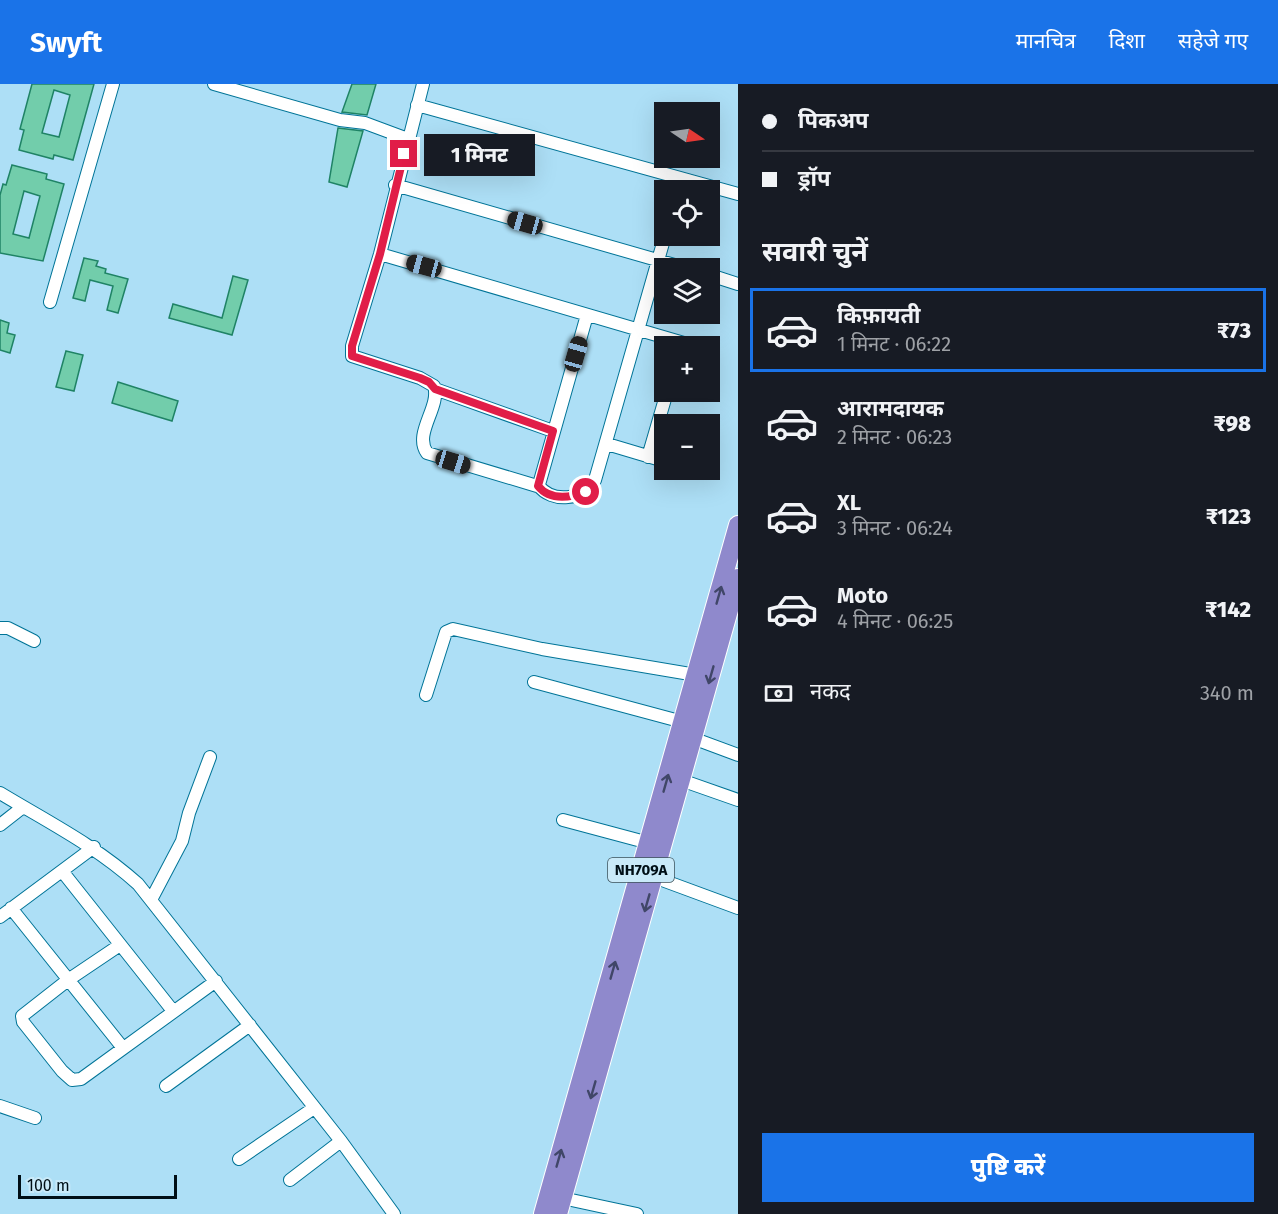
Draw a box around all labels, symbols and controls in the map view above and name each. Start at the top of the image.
text: Swyft [30,26,102,59]
text: मानचित्र [1016,28,1076,54]
text: दिशा [1109,28,1145,54]
text: सहेजे गए [1178,28,1248,54]
north arrow [654,102,720,168]
map controls [654,102,720,480]
text: पिकअप [798,107,869,134]
callout: 1 मिनट [425,133,536,175]
route end [390,140,417,167]
text: 1 मिनट [451,143,508,167]
text: ड्रॉप [798,165,831,192]
button: locate [654,180,720,246]
car [505,209,545,237]
text: सवारी चुनें [762,236,868,268]
car [404,253,444,279]
button: layers [654,258,720,324]
text: किफ़ायती [837,302,921,329]
icon: car [765,303,819,357]
text: ₹73 [1217,317,1251,344]
text: 1 मिनट · 06:22 [837,332,951,356]
car [562,334,590,374]
button: + [654,336,720,402]
text: आरामदायक [837,395,944,422]
icon: car [765,396,819,450]
text: ₹98 [1213,410,1251,437]
button: − [654,414,720,480]
text: 2 मिनट · 06:23 [837,425,952,449]
car [433,448,473,476]
route start [572,478,599,505]
icon: car [765,489,819,543]
text: XL [837,489,861,516]
text: ₹123 [1206,503,1251,530]
text: 3 मिनट · 06:24 [837,516,953,540]
icon: car [765,582,819,636]
text: Moto [837,582,888,609]
one-way arrow [713,586,725,605]
text: ₹142 [1205,596,1251,623]
text: 4 मिनट · 06:25 [837,609,953,633]
one-way arrow [705,665,716,684]
icon: cash [762,677,795,710]
text: नकद [810,678,851,705]
text: 340 m [1200,681,1254,705]
one-way arrow [661,774,672,793]
road number: NH709A [608,858,674,882]
one-way arrow [641,893,652,912]
one-way arrow [607,961,619,980]
one-way arrow [587,1080,598,1099]
button: पुष्टि करें [762,1133,1254,1202]
one-way arrow [554,1149,565,1168]
scale bar [18,1172,177,1200]
text: 100 m [27,1176,70,1195]

